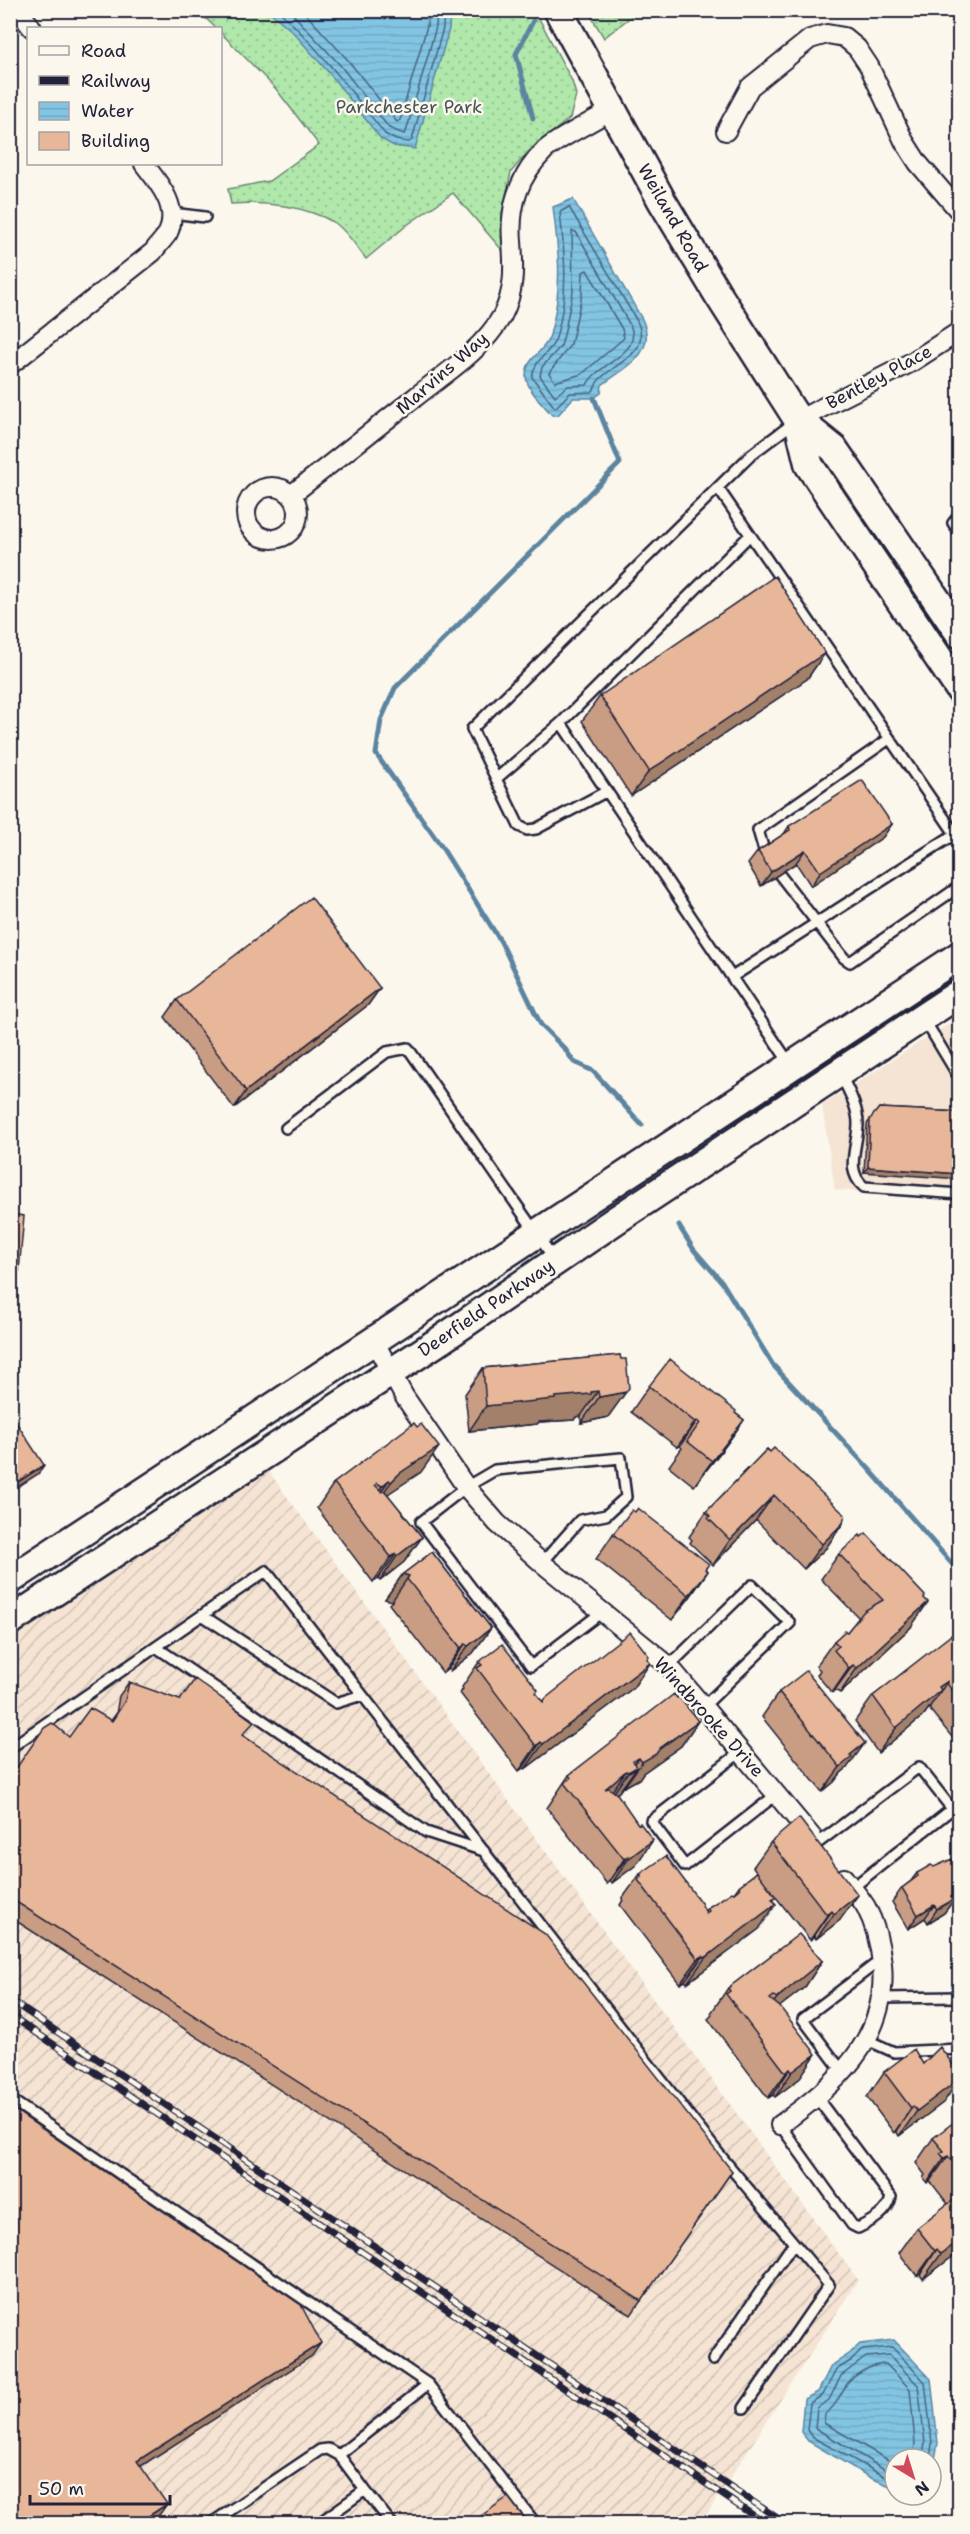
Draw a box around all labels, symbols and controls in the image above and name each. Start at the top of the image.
legend [27,27,222,165]
text: Road [81,39,126,63]
text: Railway [81,69,151,93]
park label: Parkchester Park [336,95,482,119]
text: Water [81,99,134,123]
text: Building [81,129,150,153]
street label: Weiland Road [632,159,714,277]
street label: Marvins Way [391,326,493,420]
street label: Bentley Place [822,339,936,415]
street label: Deerfield Parkway [413,1254,559,1362]
street label: Windbrooke Drive [648,1652,770,1782]
north arrow [883,2447,943,2507]
scale bar [30,2468,170,2506]
text: N [910,2476,933,2501]
text: 50 m [39,2477,84,2501]

